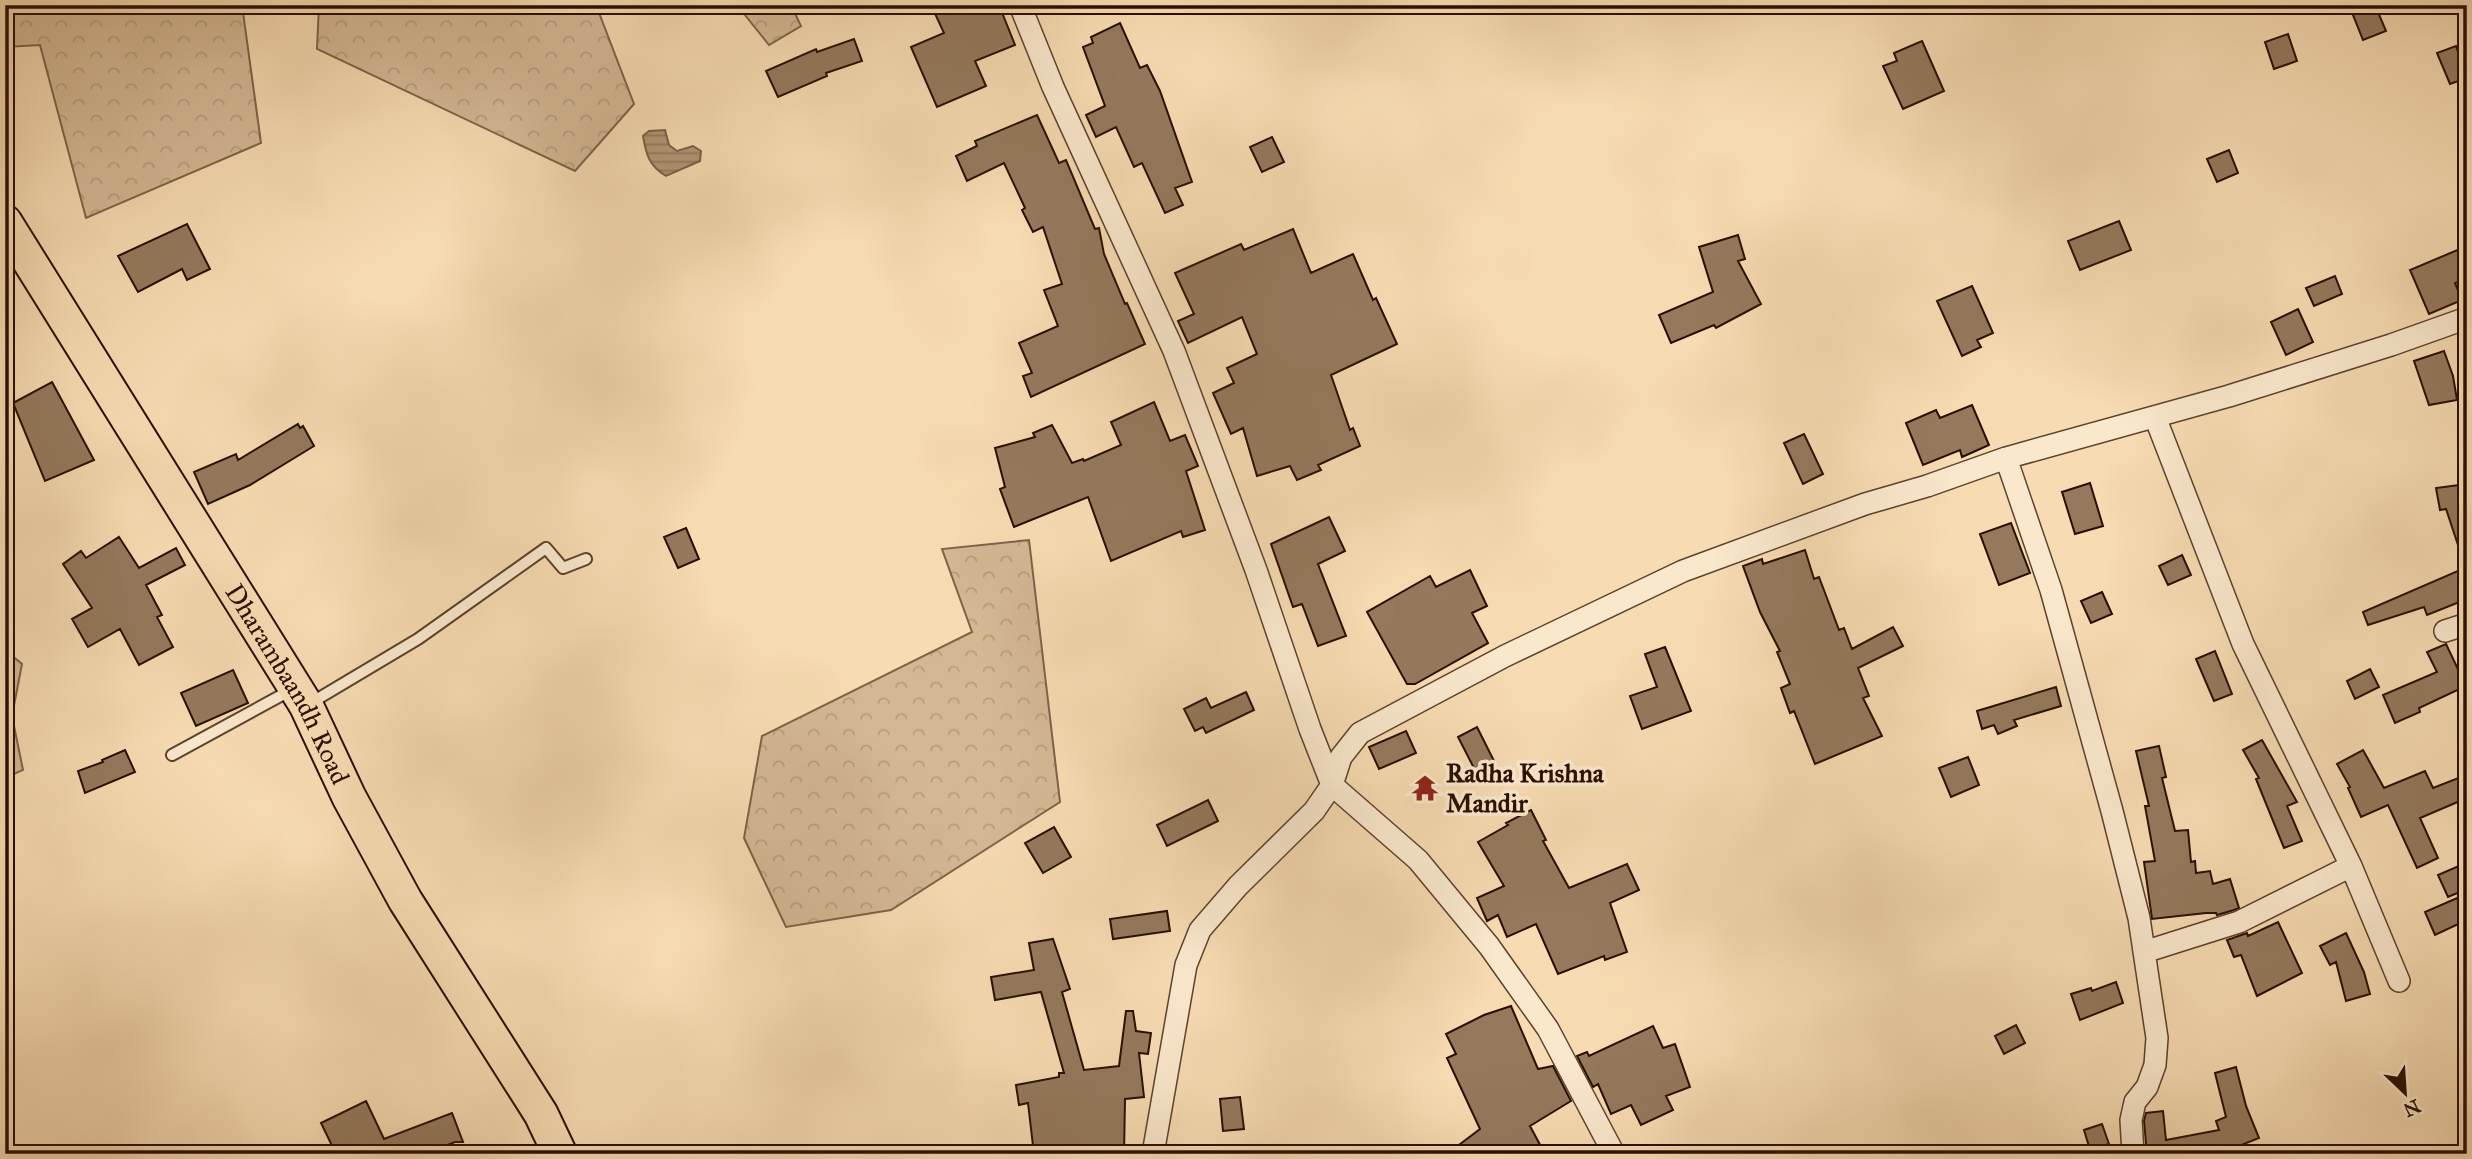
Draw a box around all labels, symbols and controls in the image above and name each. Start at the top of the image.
street label: Dharambaandh Road [218,578,357,789]
place label: Radha Krishna Mandir [1446,757,1605,819]
temple icon: Radha Krishna Mandir [1410,773,1440,803]
north arrow [2370,1058,2440,1128]
text: N [2400,1094,2424,1122]

